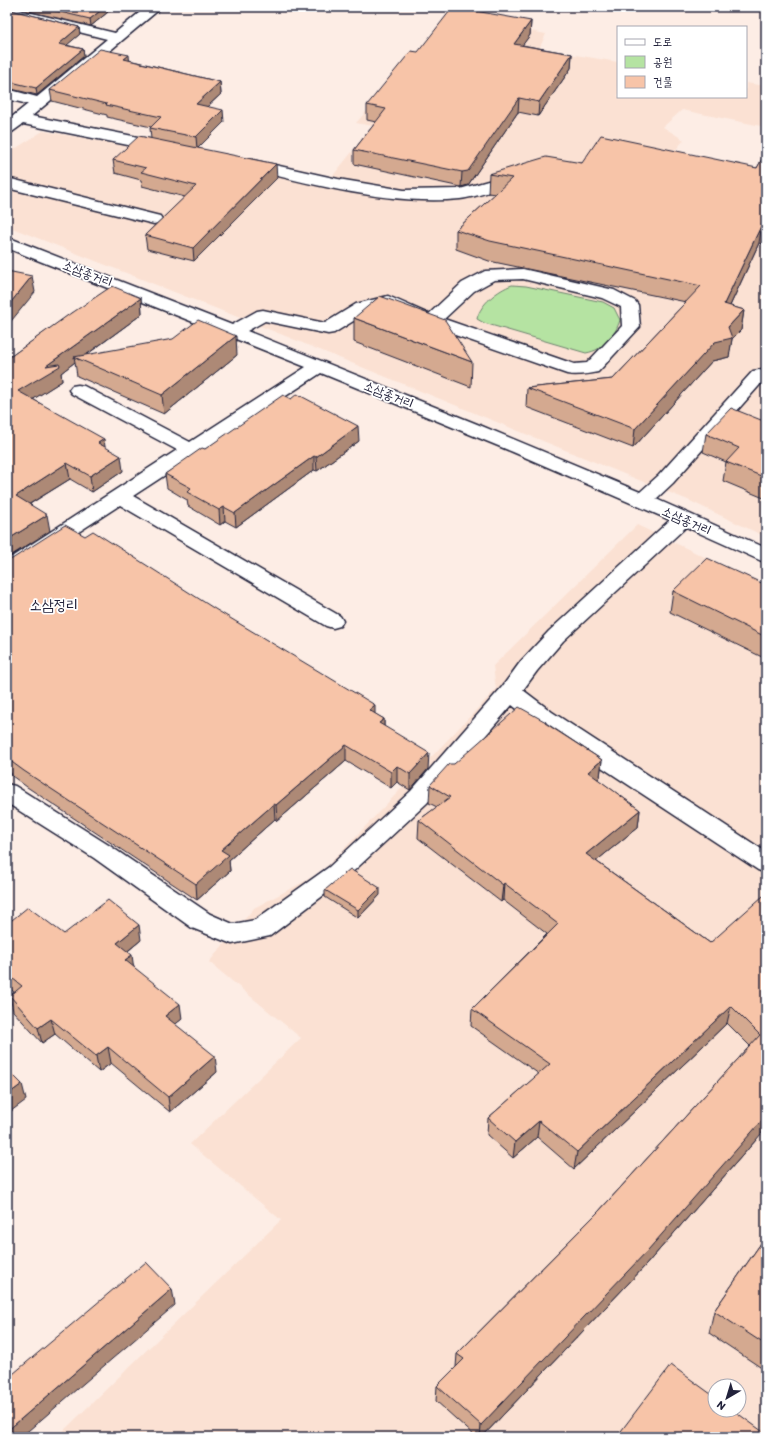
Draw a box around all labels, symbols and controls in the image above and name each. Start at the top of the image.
legend [617,26,747,98]
text: 도로 [653,35,672,49]
text: 공원 [653,55,672,69]
text: 건물 [653,75,673,89]
street label: 소삼종거리 [61,257,115,290]
street label: 소삼종거리 [362,378,416,411]
street label: 소삼종거리 [660,503,714,538]
district label: 소삼정리 [30,596,78,614]
north arrow [707,1378,747,1418]
text: N [714,1398,728,1413]

